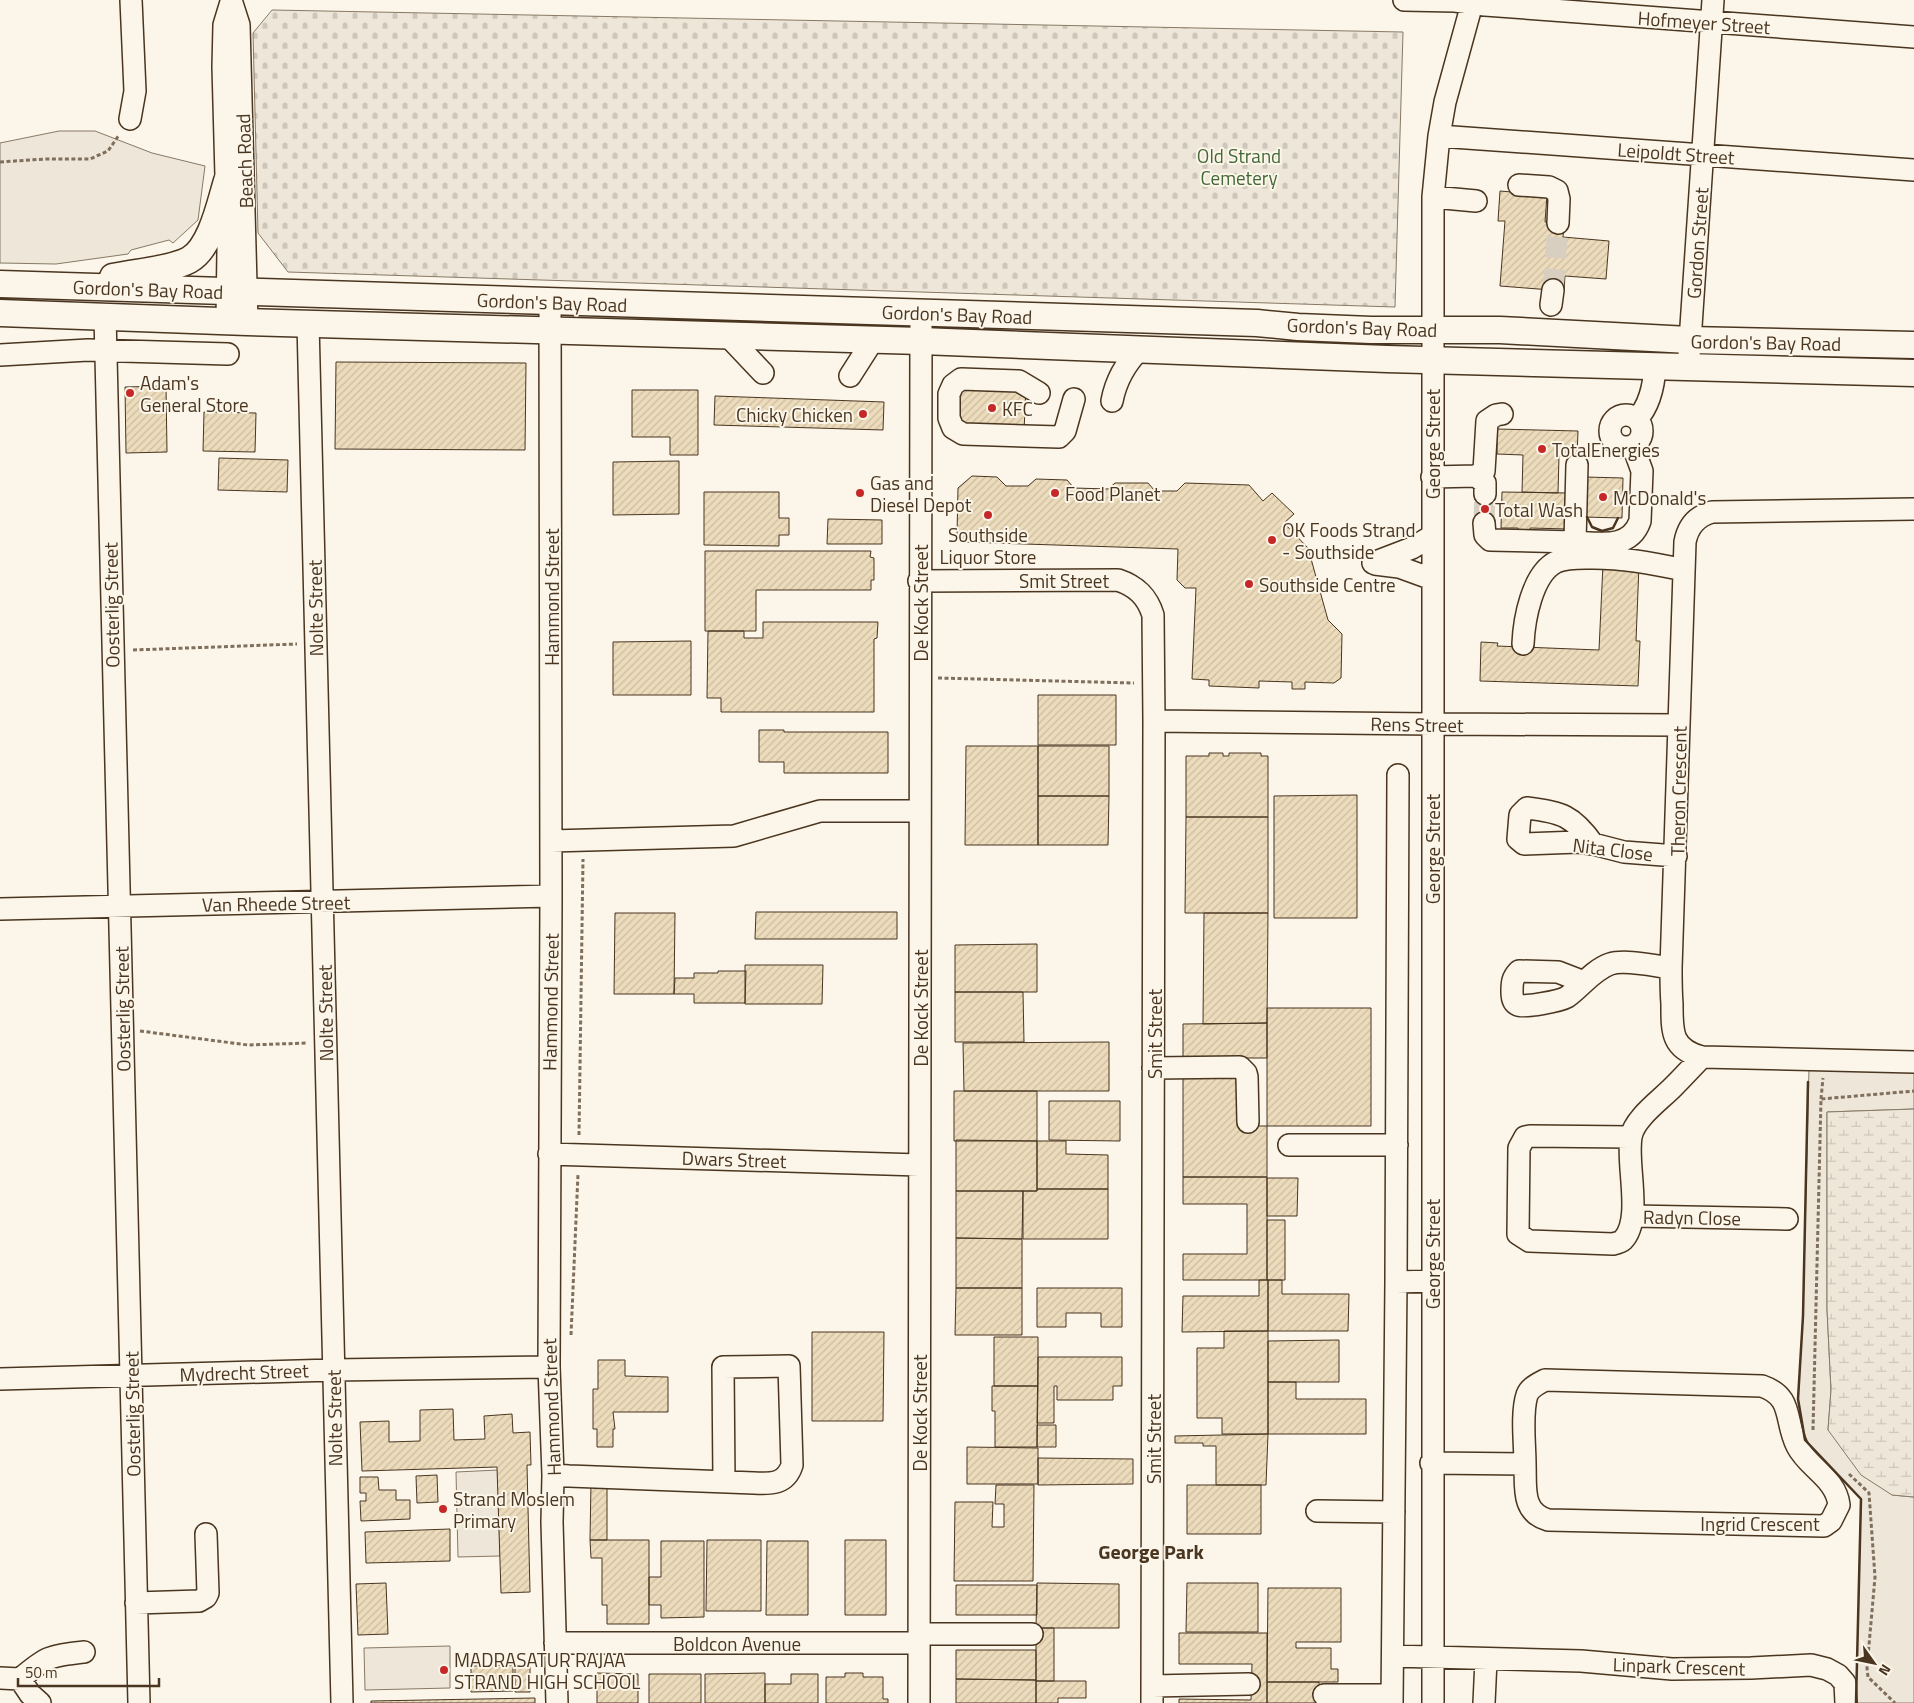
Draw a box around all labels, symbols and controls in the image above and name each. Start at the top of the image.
street label: Hofmeyer Street [1637,3,1772,41]
street label: Beach Road [228,113,260,209]
street label: Leipoldt Street [1617,134,1736,172]
park label: Old Strand Cemetery [1197,141,1281,192]
street label: Gordon Street [1679,186,1715,300]
street label: Gordon's Bay Road [72,272,224,306]
street label: Gordon's Bay Road [476,285,628,319]
street label: Gordon's Bay Road [881,297,1033,331]
street label: Gordon's Bay Road [1286,310,1438,344]
street label: Gordon's Bay Road [1690,326,1842,358]
place label: Adam's General Store [140,368,249,419]
marker: Adam's General Store [124,387,136,399]
street label: George Street [1418,389,1447,499]
place label: KFC [1002,394,1033,423]
place label: Chicky Chicken [736,400,853,429]
marker: KFC [986,402,998,414]
marker: Chicky Chicken [857,408,869,420]
place label: TotalEnergies [1552,435,1660,464]
marker: TotalEnergies [1536,443,1548,455]
place label: Gas and Diesel Depot [870,468,972,519]
place label: Food Planet [1065,479,1161,508]
place label: McDonald's [1613,483,1706,512]
marker: Gas and Diesel Depot [854,487,866,499]
marker: Food Planet [1049,487,1061,499]
marker: McDonald's [1597,491,1609,503]
place label: Total Wash [1495,495,1583,524]
marker: Total Wash [1479,503,1491,515]
marker: Southside Liquor Store [982,509,994,521]
place label: OK Foods Strand - Southside [1282,515,1415,566]
place label: Southside Liquor Store [940,520,1036,571]
street label: Hammond Street [537,528,566,666]
marker: OK Foods Strand - Southside [1266,534,1278,546]
street label: Oosterlig Street [95,542,127,668]
street label: De Kock Street [906,544,935,662]
street label: Nolte Street [300,559,330,657]
street label: Smit Street [1019,566,1109,595]
place label: Southside Centre [1259,570,1396,599]
marker: Southside Centre [1243,578,1255,590]
street label: Rens Street [1370,709,1464,739]
street label: Theron Crescent [1662,725,1694,856]
street label: George Street [1418,794,1447,904]
street label: Nita Close [1571,830,1655,868]
street label: Van Rheede Street [202,887,351,919]
street label: Hammond Street [534,933,566,1071]
street label: Oosterlig Street [106,946,138,1072]
street label: De Kock Street [906,949,935,1067]
street label: Nolte Street [310,964,340,1062]
street label: Smit Street [1140,989,1169,1079]
street label: Dwars Street [681,1143,787,1175]
street label: George Street [1418,1199,1447,1309]
street label: Radyn Close [1643,1202,1741,1232]
street label: Hammond Street [534,1337,568,1476]
street label: Oosterlig Street [116,1351,148,1477]
street label: De Kock Street [905,1354,934,1472]
street label: Mydrecht Street [179,1355,309,1389]
street label: Nolte Street [319,1369,349,1467]
street label: Smit Street [1139,1394,1168,1484]
place label: Strand Moslem Primary [453,1484,575,1535]
marker: Strand Moslem Primary [437,1503,449,1515]
street label: Ingrid Crescent [1700,1509,1820,1538]
district label: George Park [1098,1536,1204,1567]
street label: Boldcon Avenue [673,1629,801,1658]
north arrow [1849,1638,1899,1688]
place label: MADRASATUR RAJAA STRAND HIGH SCHOOL [454,1645,640,1696]
street label: Linpark Crescent [1612,1649,1746,1683]
scale bar [18,1656,159,1688]
text: 50 m [25,1661,58,1684]
text: N [1874,1661,1897,1680]
marker: MADRASATUR RAJAA STRAND HIGH SCHOOL [438,1664,450,1676]

